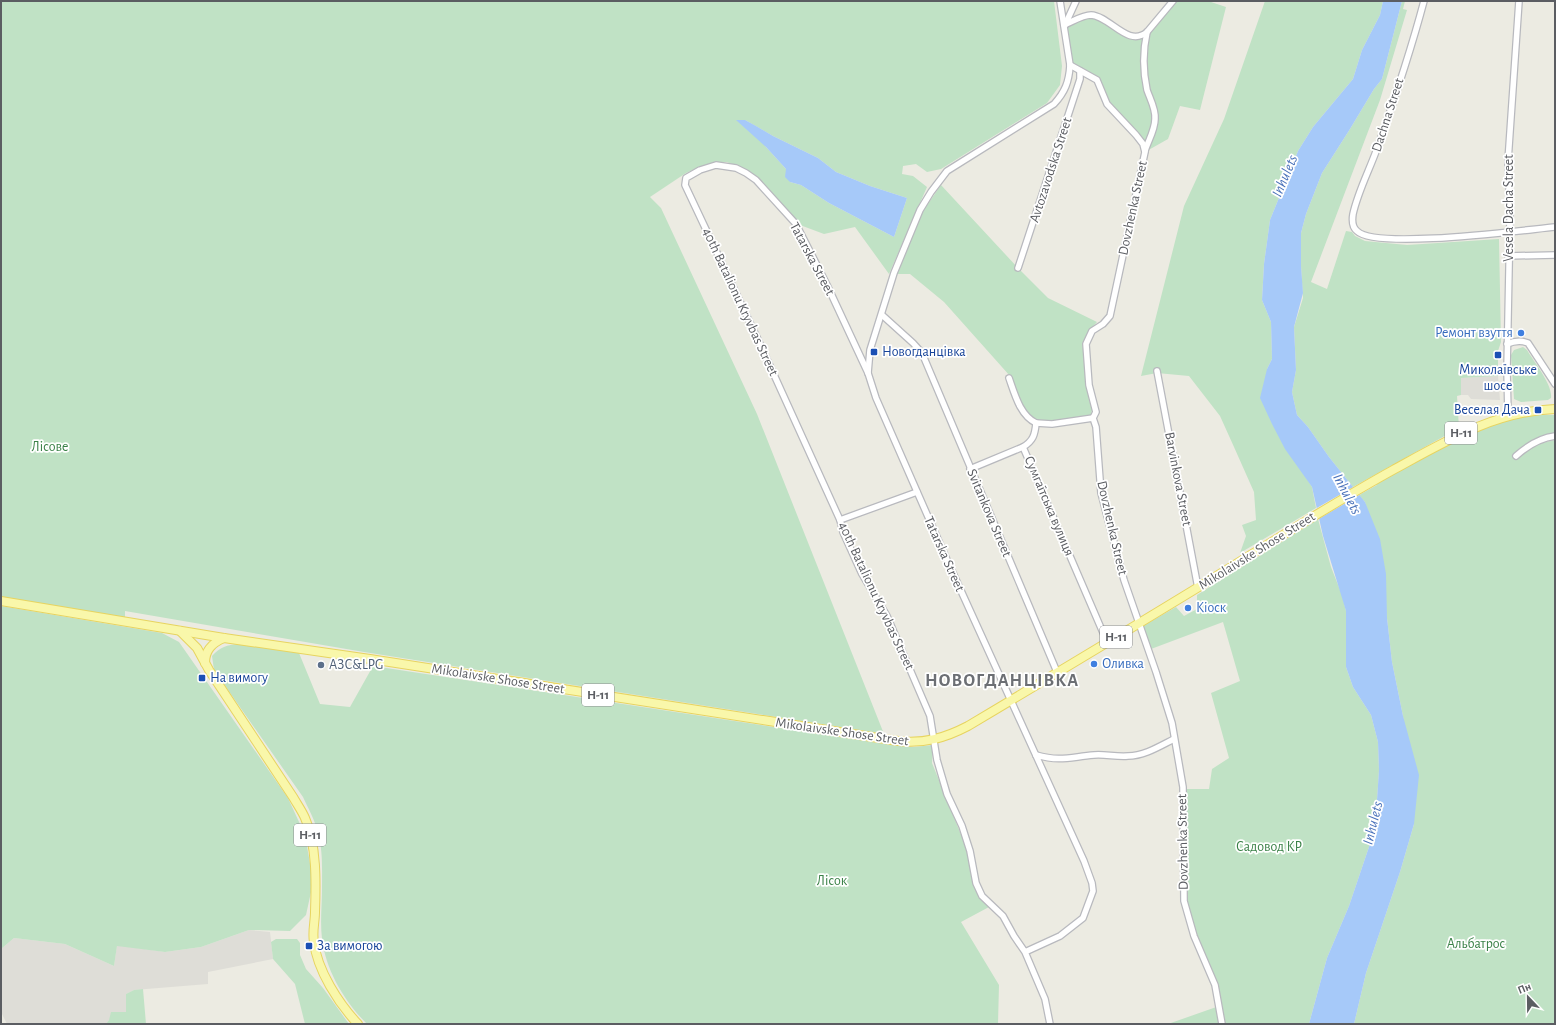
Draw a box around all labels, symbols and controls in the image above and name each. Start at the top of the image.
street label: Dachna Street [1369,76,1407,154]
street label: Avtozavodska Street [1027,115,1075,224]
water label: Inhulets [1270,153,1301,199]
street label: Vesela Dacha Street [1502,154,1516,262]
street label: Dovzhenka Street [1116,159,1150,257]
street label: Tatarska Street [787,220,837,298]
street label: 40th Batalionu Kryvbas Street [700,226,781,379]
place label: Ремонт взуття [1435,326,1513,340]
marker: Ремонт взуття [1516,328,1526,338]
place label: Новогданцівка [882,345,966,359]
marker: Новогданцівка [869,347,879,357]
marker: Миколаївське шосе [1493,350,1503,360]
place label: Миколаївське шосе [1459,363,1537,393]
place label: Веселая Дача [1454,403,1531,417]
marker: Веселая Дача [1533,405,1543,415]
road number: Н-11 [1445,422,1477,444]
street label: Barvinkova Street [1162,431,1194,528]
park label: Лісове [32,440,68,454]
street label: Сумгаїтська вулиця [1022,454,1076,558]
street label: Svitankova Street [964,467,1014,559]
water label: Inhulets [1330,471,1364,517]
street label: Dovzhenka Street [1094,480,1130,577]
street label: Mikolaivske Shose Street [1196,509,1318,593]
street label: Tatarska Street [921,514,967,594]
street label: 40th Batalionu Kryvbas Street [836,520,917,673]
place label: Кіоск [1196,601,1227,615]
marker: Кіоск [1183,603,1193,613]
road number: Н-11 [1100,626,1132,648]
place label: Оливка [1102,657,1144,671]
place label: АЗС&LPG [329,658,384,672]
marker: Оливка [1089,659,1099,669]
marker: АЗС&LPG [316,660,326,670]
street label: Mikolaivske Shose Street [431,662,566,697]
place label: На вимогу [210,671,268,685]
district label: НОВОГДАНЦІВКА [925,672,1079,690]
marker: На вимогу [197,673,207,683]
road number: Н-11 [582,684,614,706]
street label: Mikolaivske Shose Street [775,716,910,748]
street label: Dovzhenka Street [1175,793,1191,890]
water label: Inhulets [1360,800,1386,846]
road number: Н-11 [294,824,326,846]
park label: Садовод КР [1236,840,1302,854]
park label: Лісок [817,874,848,888]
park label: Альбатрос [1447,937,1506,951]
place label: За вимогою [317,939,382,953]
marker: За вимогою [304,941,314,951]
north arrow [1508,977,1548,1017]
text: Пн [1516,981,1533,996]

